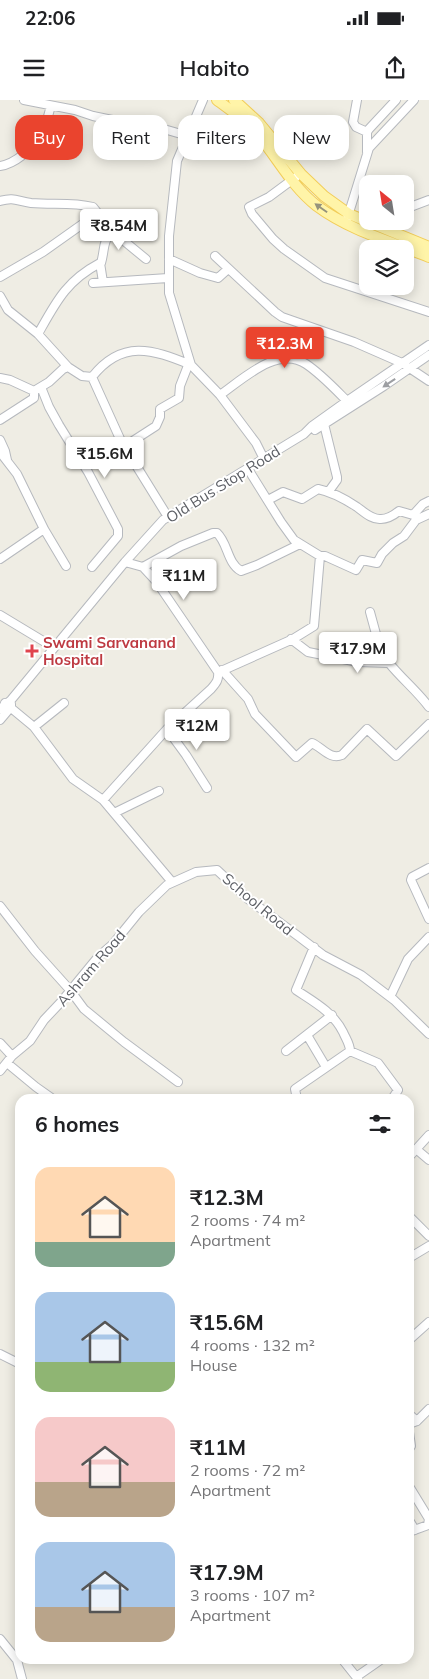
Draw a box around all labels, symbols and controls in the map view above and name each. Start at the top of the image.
text: 22:06 [25,6,75,30]
icon: menu [20,54,48,82]
text: Habito [180,54,249,82]
icon: share [381,54,409,82]
chip: Buy [15,115,83,160]
chip: Rent [93,115,168,160]
chip: Filters [178,115,264,160]
chip: New [274,115,349,160]
north arrow [359,175,414,230]
map controls [359,175,414,295]
one-way arrow [315,203,328,213]
pin: ₹8.54M [78,208,160,251]
text: ₹8.54M [91,215,147,235]
button: layers [359,240,414,295]
pin: ₹12.3M [244,326,326,369]
text: ₹12.3M [257,333,313,353]
one-way arrow [382,378,396,388]
pin: ₹15.6M [64,436,146,479]
street label: Old Bus Stop Road [162,441,284,527]
text: ₹15.6M [77,443,133,463]
pin: ₹11M [154,558,214,601]
text: ₹11M [163,565,205,585]
pin: ₹17.9M [317,632,399,674]
place label: Swami Sarvanand Hospital [43,633,176,669]
text: ₹17.9M [330,638,386,658]
marker: Swami Sarvanand Hospital [25,644,39,658]
pin: ₹12M [167,708,227,751]
text: ₹12M [176,715,218,735]
street label: School Road [219,869,297,939]
street label: Ashram Road [53,926,129,1010]
icon: filters [366,1110,394,1138]
text: 6 homes [35,1111,119,1137]
text: ₹12.3M [190,1184,264,1210]
icon: home [75,1187,135,1247]
text: 2 rooms · 74 m² [190,1210,305,1230]
text: Apartment [190,1230,271,1250]
text: ₹15.6M [190,1309,264,1335]
icon: home [75,1312,135,1372]
text: 4 rooms · 132 m² [190,1335,315,1355]
text: House [190,1355,237,1375]
text: ₹11M [190,1434,246,1460]
icon: home [75,1437,135,1497]
text: 2 rooms · 72 m² [190,1460,305,1480]
text: Apartment [190,1480,271,1500]
text: ₹17.9M [190,1559,264,1585]
icon: home [75,1562,135,1622]
text: 3 rooms · 107 m² [190,1585,315,1605]
text: Apartment [190,1605,271,1625]

